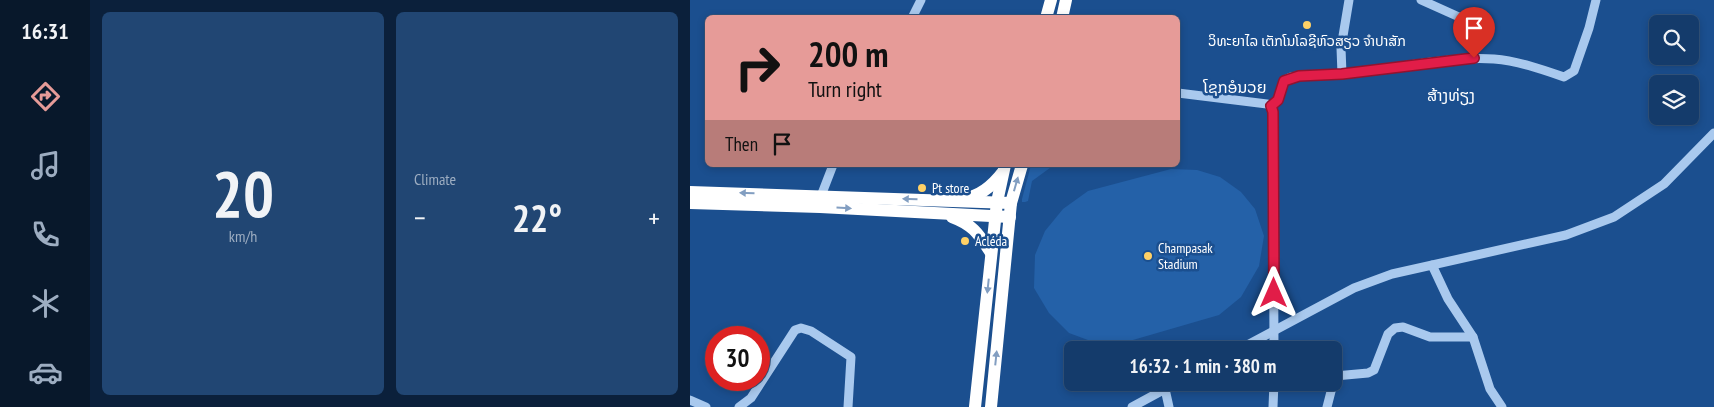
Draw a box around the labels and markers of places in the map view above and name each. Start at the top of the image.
pin [1453,7,1495,58]
marker: ວິທະຍາໄລ ເຕັກໂນໂລຊີຫົວສຽວ ຈຳປາສັກ [1301,19,1313,31]
place label: ວິທະຍາໄລ ເຕັກໂນໂລຊີຫົວສຽວ ຈຳປາສັກ [1208,32,1406,50]
place label: Pt store [932,179,969,197]
marker: Pt store [916,182,928,194]
place label: Acléda [975,232,1007,250]
marker: Acléda [959,235,971,247]
place label: Champasak Stadium [1158,239,1213,273]
marker: Champasak Stadium [1142,250,1154,262]

